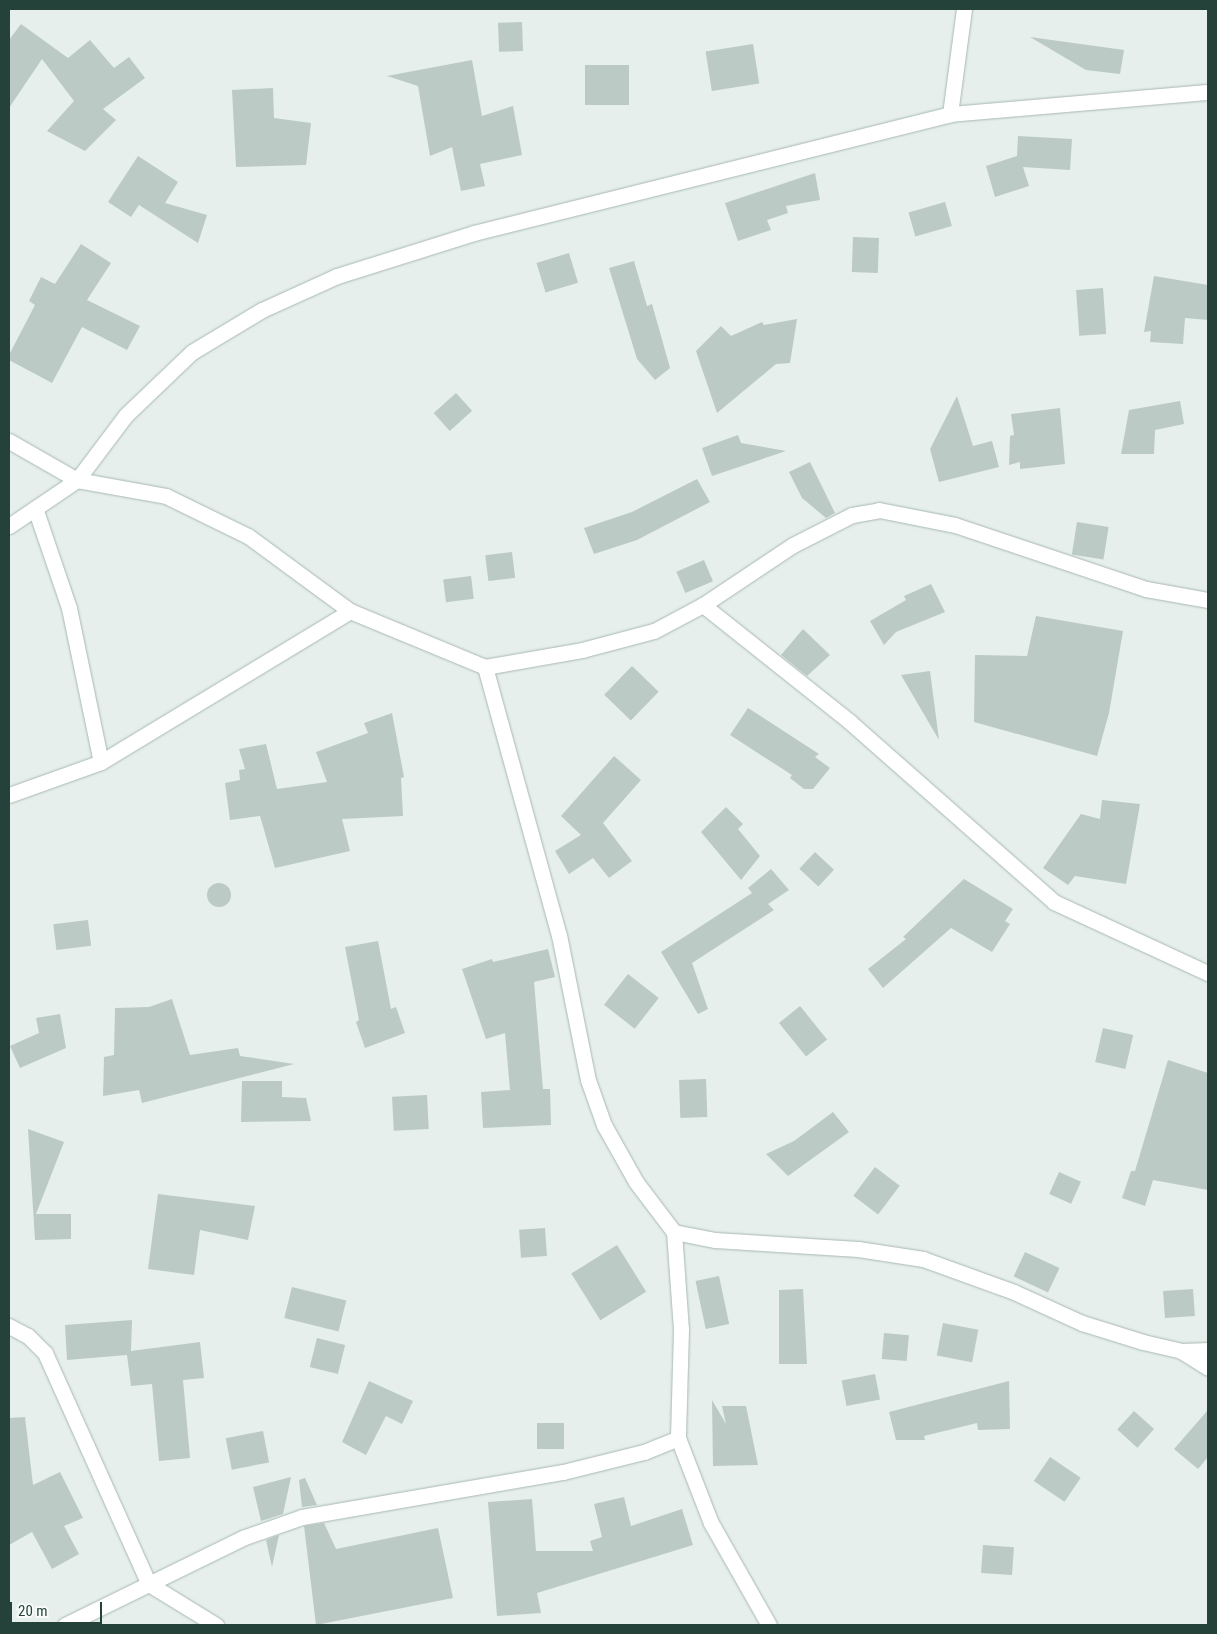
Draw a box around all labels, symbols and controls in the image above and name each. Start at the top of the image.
scale bar [12,1592,105,1624]
text: 20 m [18,1602,48,1620]

